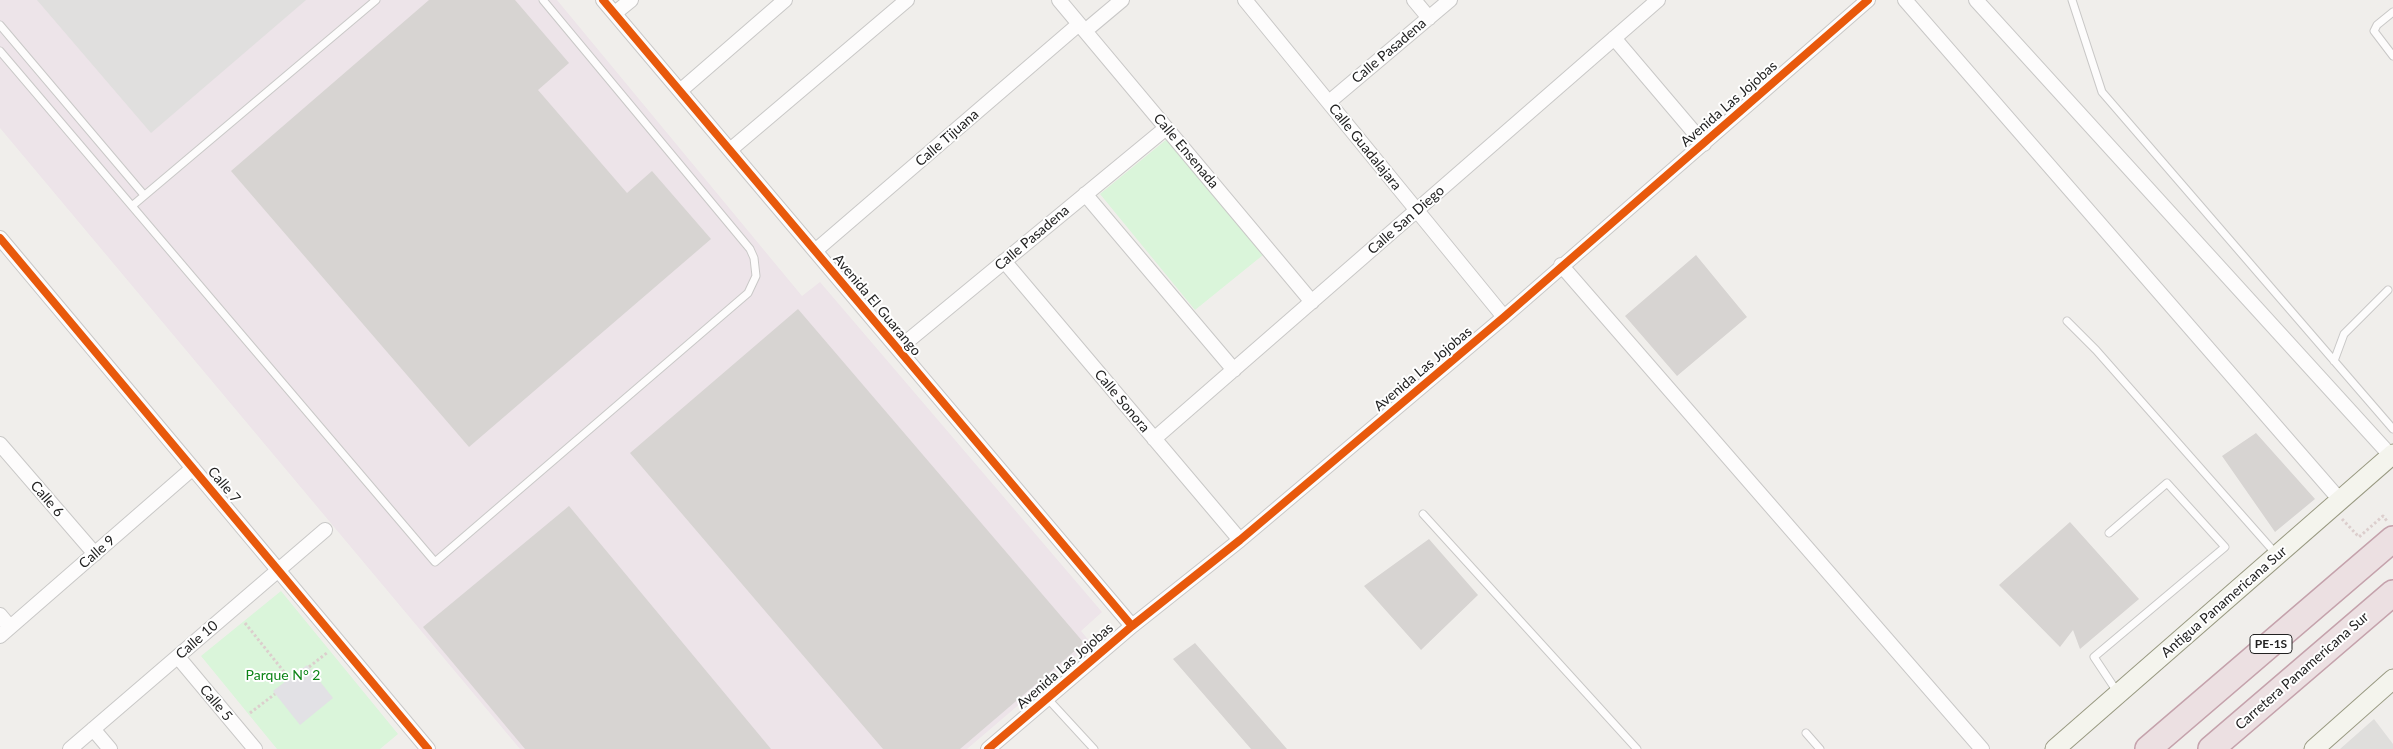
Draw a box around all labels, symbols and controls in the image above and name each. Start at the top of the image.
street label: Calle Pasadena [1348,15,1430,87]
street label: Avenida Las Jojobas [1677,57,1781,151]
street label: Calle Guadalajara [1325,100,1405,194]
street label: Calle Tijuana [912,106,982,170]
street label: Calle Ensenada [1150,110,1222,192]
street label: Calle San Diego [1364,182,1448,258]
street label: Calle Pasadena [991,202,1073,274]
street label: Avenida El Guarango [830,251,924,359]
street label: Avenida Las Jojobas [1371,323,1475,415]
street label: Calle Sonora [1091,366,1153,436]
street label: Calle 7 [204,464,244,506]
street label: Calle 6 [27,478,67,520]
street label: Calle 9 [76,532,118,572]
street label: Antigua Panamericana Sur [2158,543,2290,661]
street label: Carretera Panamericana Sur [2232,609,2372,733]
street label: Calle 10 [173,617,221,663]
street label: Avenida Las Jojobas [1013,619,1117,713]
road number: PE-1S [2250,634,2292,654]
park label: Parque N° 2 [246,667,320,683]
street label: Calle 5 [196,682,236,724]

